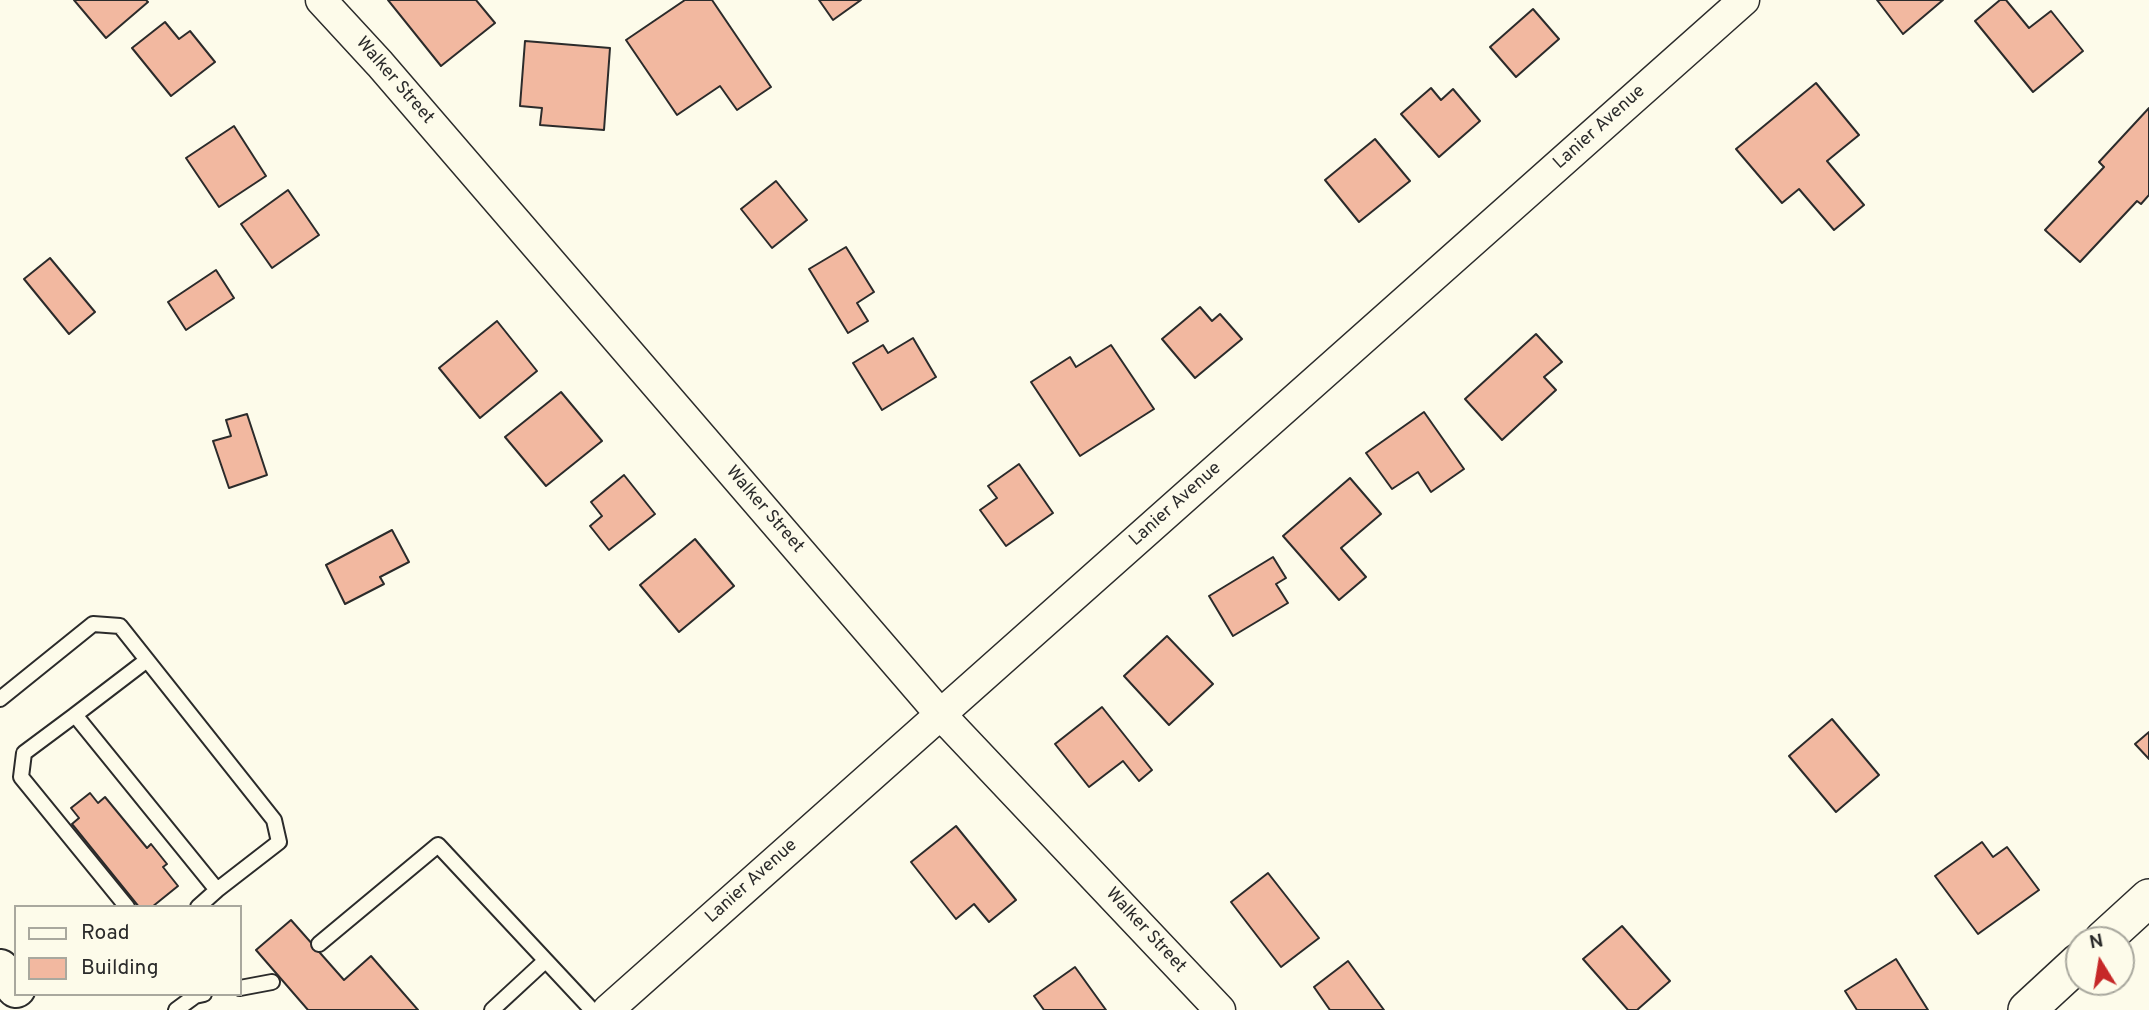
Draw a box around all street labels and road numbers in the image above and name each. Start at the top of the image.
street label: Walker Street [350,33,438,129]
street label: Lanier Avenue [1550,81,1650,175]
street label: Lanier Avenue [1126,458,1226,552]
street label: Walker Street [720,462,808,558]
street label: Lanier Avenue [702,835,802,929]
street label: Walker Street [1100,884,1190,978]

